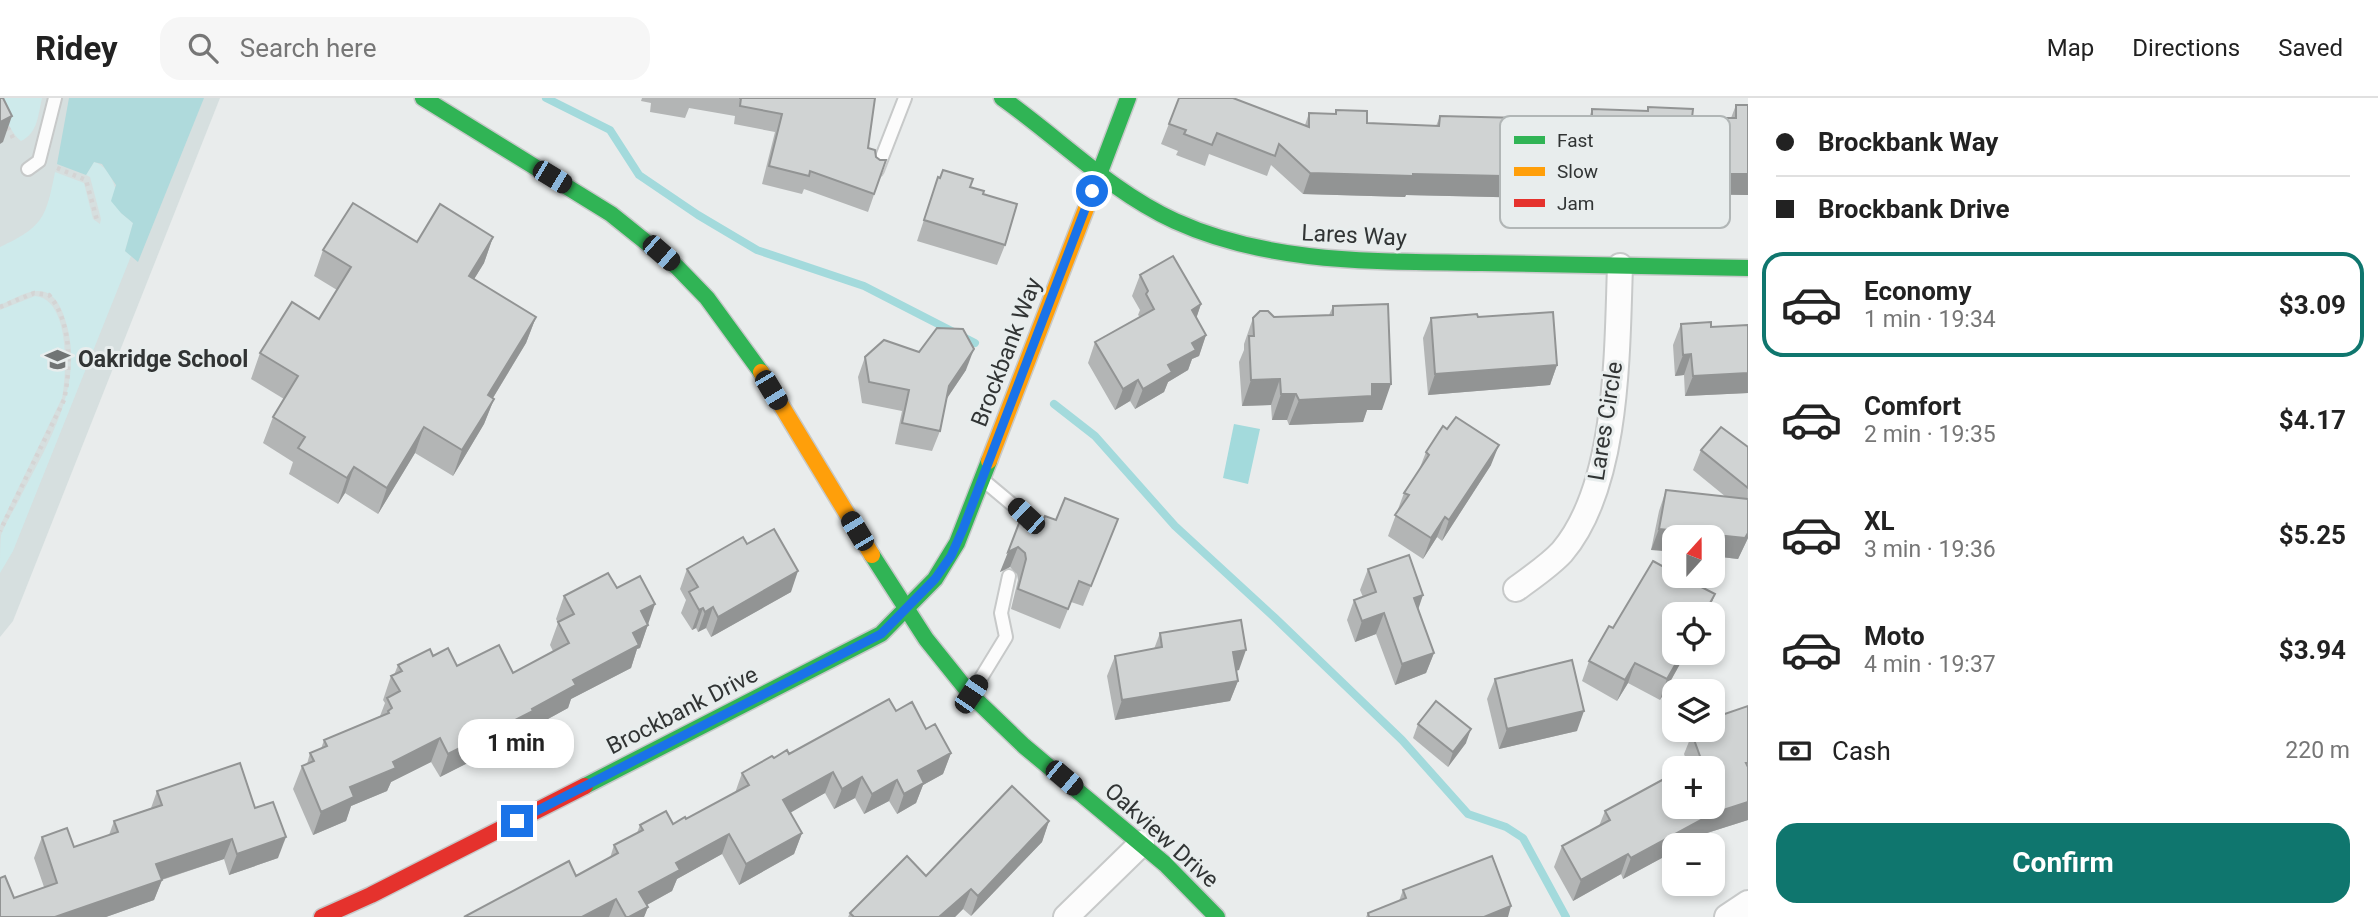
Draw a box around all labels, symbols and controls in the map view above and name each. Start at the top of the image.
search box [160,17,650,80]
text: Ridey [35,29,118,68]
icon: search [184,29,222,67]
text: Search here [240,33,376,63]
text: Map [2047,34,2094,62]
text: Directions [2132,34,2240,62]
text: Saved [2278,34,2343,62]
legend [1500,116,1730,228]
text: Brockbank Way [1818,127,1998,157]
text: Fast [1557,129,1594,152]
car [529,157,576,197]
text: Slow [1557,160,1598,183]
route start [1076,175,1108,207]
text: Jam [1557,192,1594,215]
text: Brockbank Drive [1818,194,2010,224]
street label: Lares Way [1301,219,1407,252]
car [639,231,684,275]
icon: car [1780,273,1843,336]
street label: Brockbank Way [966,274,1047,431]
text: Economy [1864,276,1971,306]
text: $3.09 [2279,290,2346,320]
text: 1 min · 19:34 [1864,306,1996,333]
school or university icon: Oakridge School [44,345,72,373]
place label: Oakridge School [78,346,248,373]
street label: Lares Circle [1583,360,1628,483]
car [752,367,791,413]
icon: car [1780,388,1843,451]
text: Comfort [1864,391,1961,421]
text: $4.17 [2279,405,2346,435]
text: 2 min · 19:35 [1864,421,1996,448]
car [1004,494,1049,538]
icon: car [1780,503,1843,566]
text: XL [1864,506,1895,536]
car [838,508,877,554]
text: $5.25 [2279,520,2346,550]
north arrow [1662,525,1726,588]
map controls [1662,525,1725,896]
text: 3 min · 19:36 [1864,536,1996,563]
button: locate [1662,602,1725,665]
icon: car [1780,618,1843,681]
text: Moto [1864,621,1925,651]
text: $3.94 [2279,635,2346,665]
text: 4 min · 19:37 [1864,651,1996,678]
street label: Brockbank Drive [602,661,762,760]
car [951,671,992,717]
button: layers [1662,679,1725,742]
callout: 1 min [459,720,575,768]
text: 1 min [487,730,545,757]
icon: cash [1776,732,1814,770]
text: Cash [1832,736,1891,766]
text: 220 m [2285,737,2350,764]
car [1042,756,1087,800]
button: + [1662,756,1725,819]
street label: Oakview Drive [1099,777,1224,893]
route end [501,805,533,837]
button: Confirm [1776,823,2350,903]
button: − [1662,833,1725,896]

